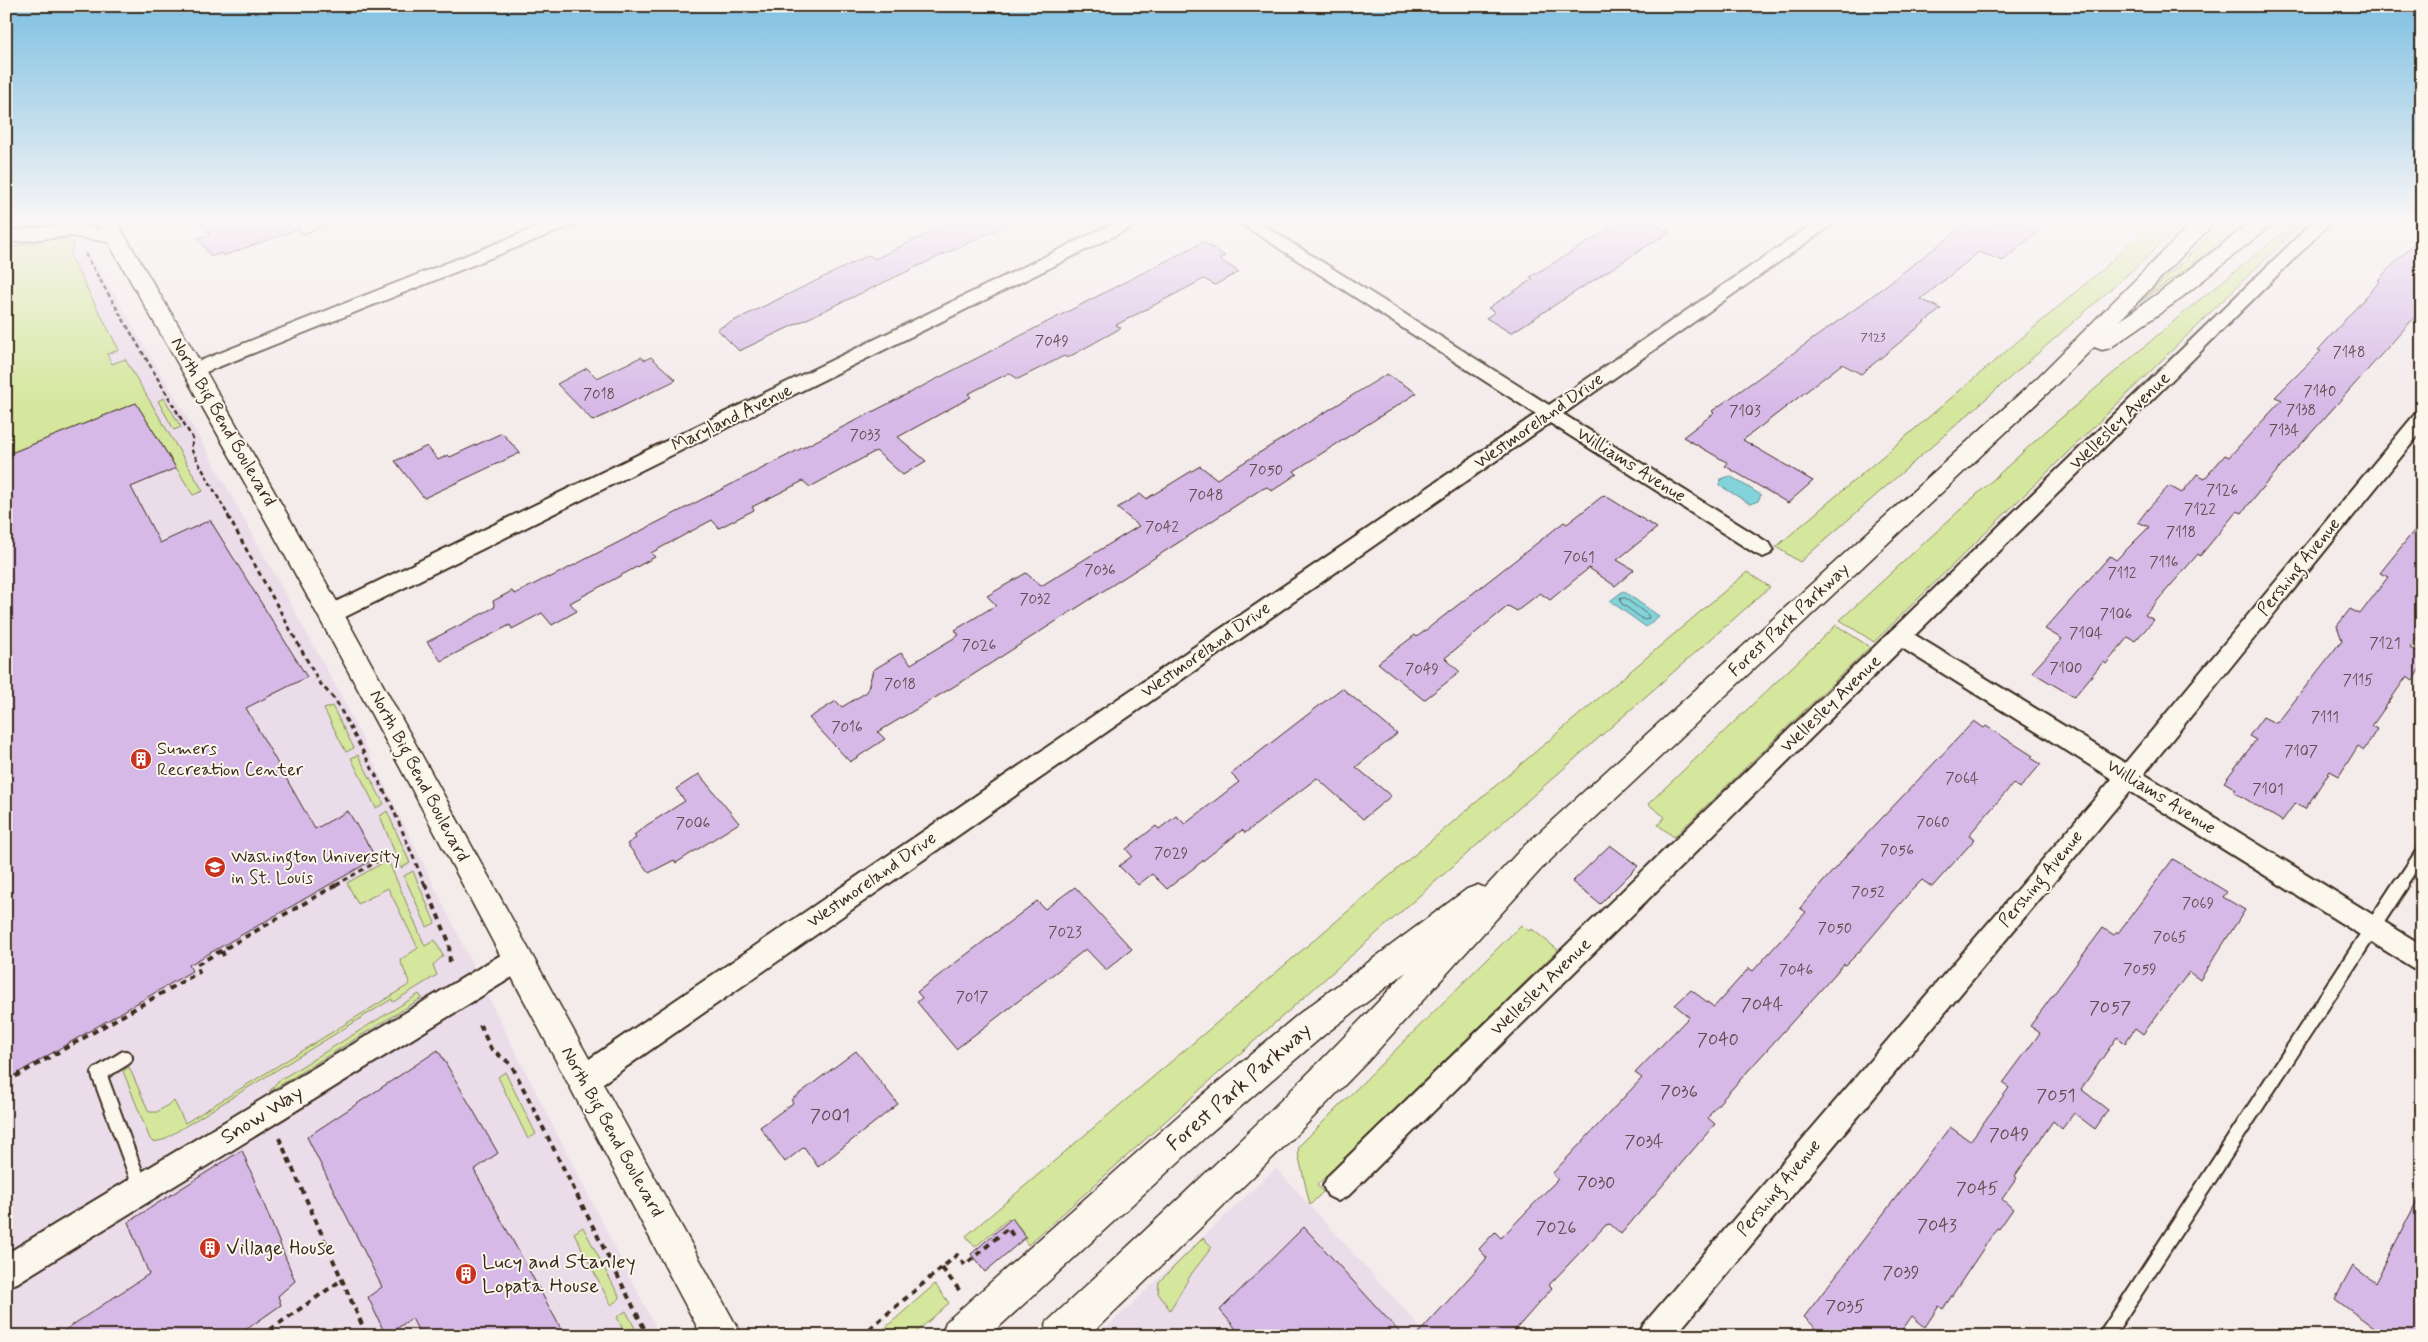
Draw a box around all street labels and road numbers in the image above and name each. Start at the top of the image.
street label: North Big Bend Boulevard [163,333,281,512]
street label: Westmoreland Drive [1470,367,1608,475]
street label: Wellesley Avenue [2064,367,2176,475]
street label: Maryland Avenue [668,378,796,458]
street label: Williams Avenue [1572,422,1690,508]
street label: Pershing Avenue [2252,513,2348,622]
street label: Forest Park Parkway [1723,558,1855,682]
street label: Westmoreland Drive [1137,596,1275,704]
street label: Wellesley Avenue [1775,650,1887,758]
street label: North Big Bend Boulevard [362,686,475,867]
street label: Williams Avenue [2102,754,2220,840]
street label: Pershing Avenue [1993,825,2090,934]
street label: Westmoreland Drive [803,826,941,934]
street label: Wellesley Avenue [1485,933,1597,1041]
street label: Forest Park Parkway [1161,1016,1317,1158]
street label: North Big Bend Boulevard [553,1042,669,1223]
street label: Snow Way [215,1079,309,1151]
street label: Pershing Avenue [1731,1134,1828,1243]

